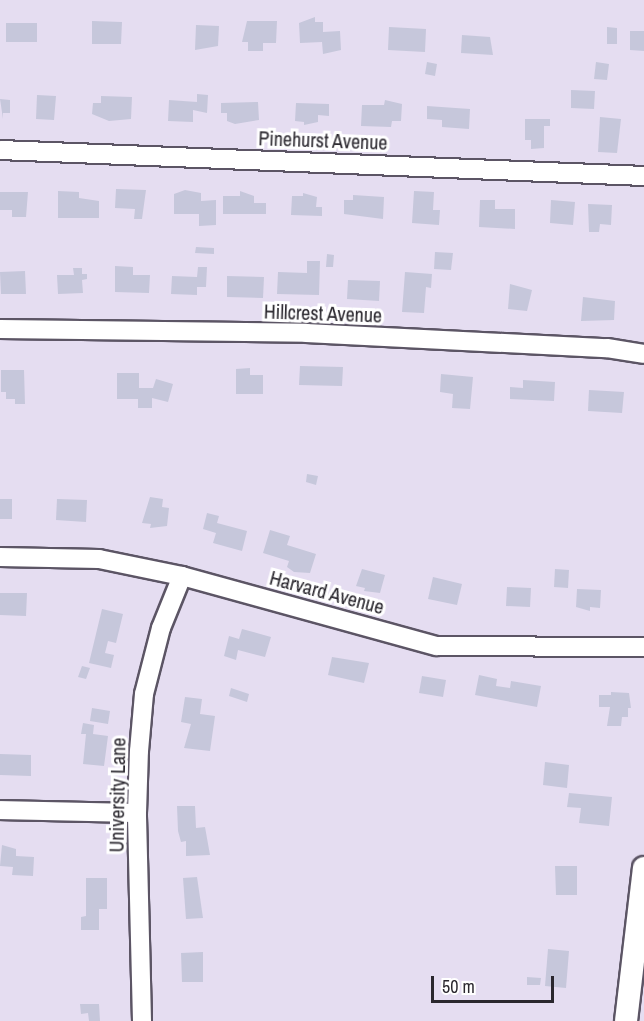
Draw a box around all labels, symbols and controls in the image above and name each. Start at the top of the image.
street label: Pinehurst Avenue [258,126,388,154]
street label: Hillcrest Avenue [263,299,383,327]
street label: Harvard Avenue [267,565,387,619]
street label: University Lane [104,737,130,853]
scale bar [434,964,557,1002]
text: 50 m [442,974,475,999]

